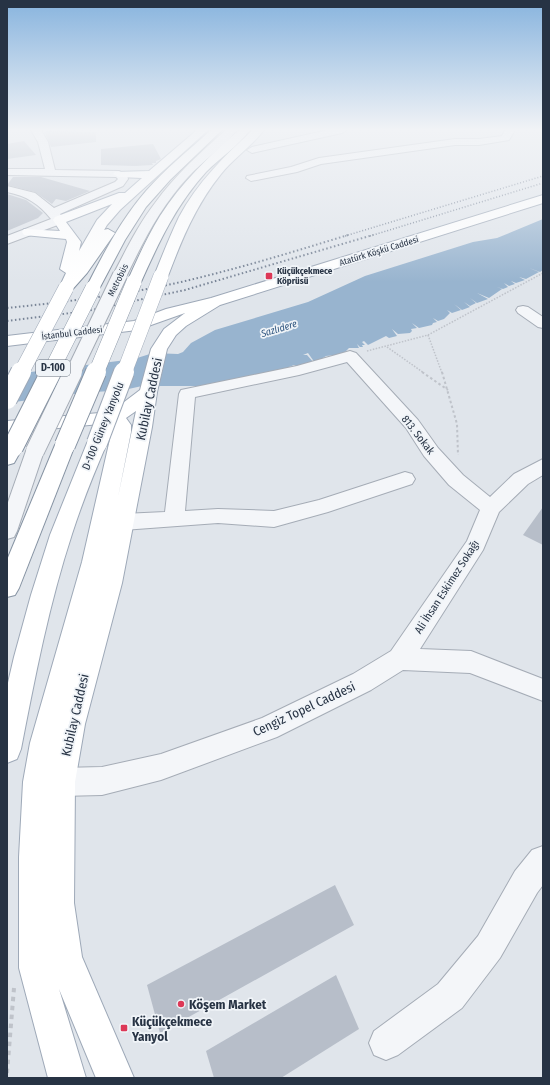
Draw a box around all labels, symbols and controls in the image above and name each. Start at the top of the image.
street label: Atatürk Köşkü Caddesi [338,234,420,268]
street label: Metrobüs [106,262,130,298]
place label: Küçükçekmece Köprüsü [277,266,333,286]
marker: Küçükçekmece Köprüsü [264,271,274,281]
water label: Sazlıdere [259,318,299,340]
street label: İstanbul Caddesi [41,324,103,342]
street label: Kubilay Caddesi [133,356,165,442]
road number: D-100 [36,360,70,376]
street label: D-100 Güney Yanyolu [79,380,127,472]
street label: 813. Sokak [399,413,438,458]
street label: Ali İhsan Eskimez Sokağı [411,537,482,636]
street label: Kubilay Caddesi [58,672,92,758]
street label: Cengiz Topel Caddesi [250,679,358,739]
place label: Köşem Market [189,997,267,1013]
marker: Köşem Market [176,999,186,1009]
place label: Küçükçekmece Yanyol [131,1014,212,1044]
marker: Küçükçekmece Yanyol [119,1023,129,1033]

